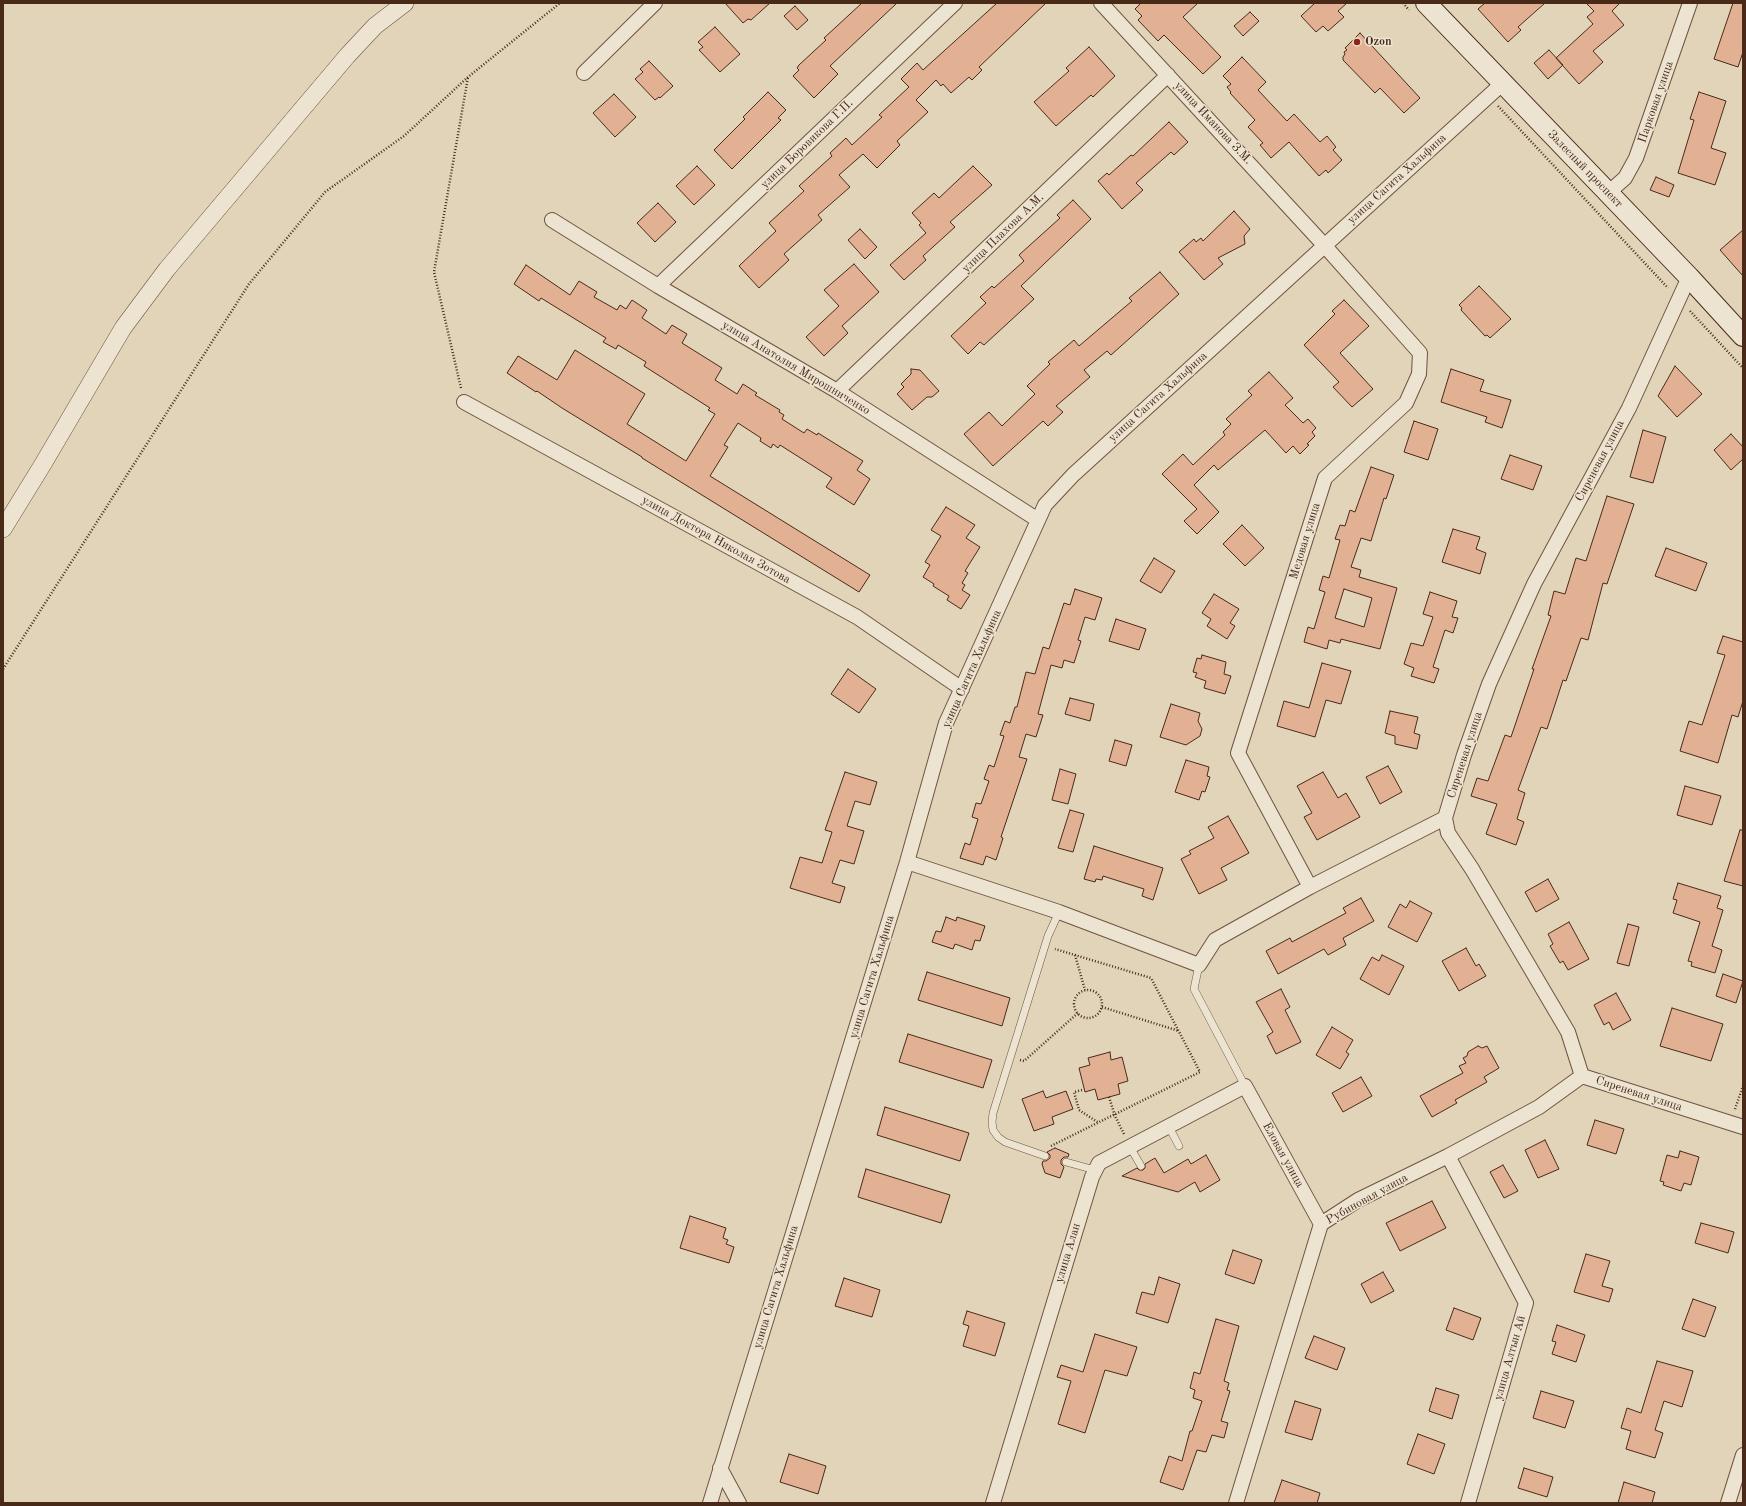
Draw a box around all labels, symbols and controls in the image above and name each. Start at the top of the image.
place label: Ozon [1365,35,1392,49]
marker: Ozon [1352,37,1362,47]
street label: Парковая улица [1635,59,1677,145]
street label: улица Иманова З.М. [1171,79,1255,167]
street label: улица Боровикова Г.П. [758,96,856,192]
street label: Залесный проспект [1544,127,1626,211]
street label: улица Сагита Хальфина [1345,131,1449,227]
street label: улица Плахова А.М. [959,190,1047,276]
street label: улица Анатолия Мирошниченко [719,318,873,418]
street label: улица Сагита Хальфина [1106,349,1210,445]
street label: Сиреневая улица [1572,418,1628,504]
street label: улица Доктора Николая Зотова [639,493,793,587]
street label: Медовая улица [1287,501,1323,581]
street label: улица Сагита Хальфина [939,608,1005,730]
street label: Сиреневая улица [1444,710,1486,800]
street label: улица Сагита Хальфина [846,914,898,1040]
street label: Сиреневая улица [1594,1073,1684,1115]
street label: Еловая улица [1259,1120,1307,1190]
street label: Рубиновая улица [1324,1171,1410,1227]
street label: улица Алан [1052,1221,1084,1285]
street label: улица Сагита Хальфина [750,1224,802,1350]
street label: улица Алтын Ай [1491,1314,1529,1402]

